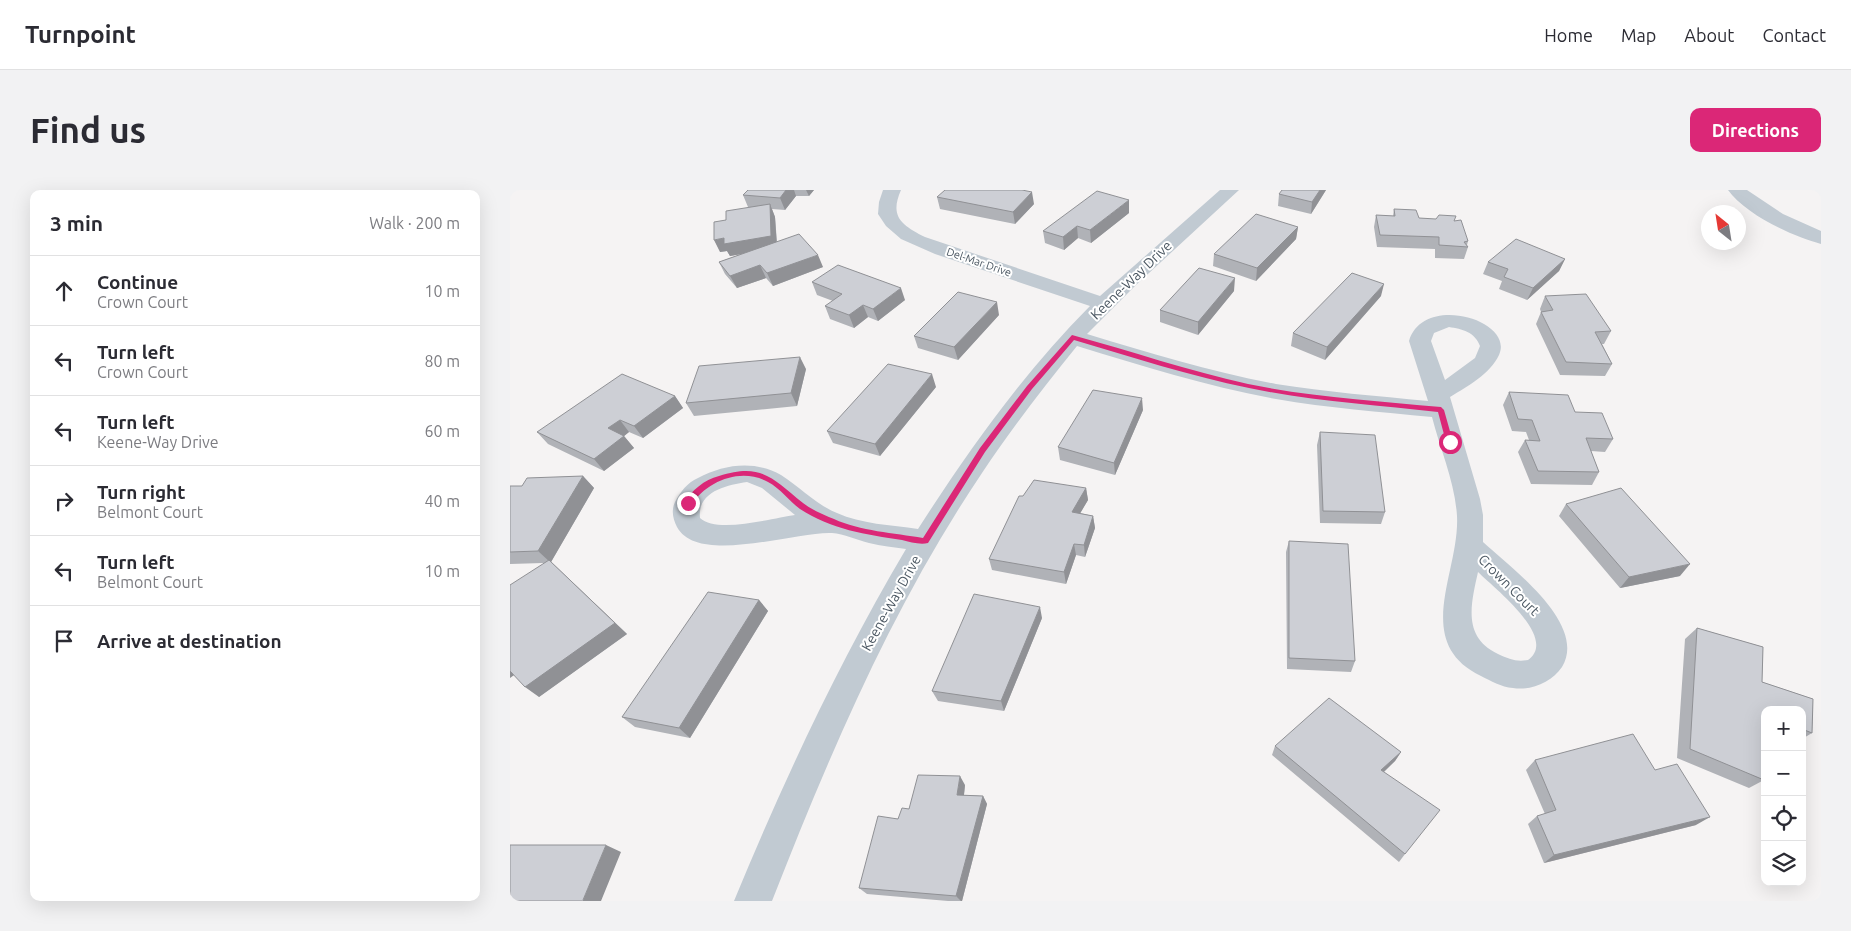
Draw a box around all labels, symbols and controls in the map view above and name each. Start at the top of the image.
text: Turnpoint [25,21,136,48]
text: Home [1544,25,1593,45]
text: Map [1621,25,1656,45]
text: About [1684,25,1734,45]
text: Contact [1762,25,1826,45]
button: Directions [1690,108,1821,152]
text: Find us [30,110,146,150]
north arrow [1701,205,1746,250]
text: 3 min [50,211,103,235]
text: Walk · 200 m [369,214,460,232]
street label: Keene-Way Drive [1087,237,1175,323]
street label: Del-Mar Drive [945,245,1013,279]
text: Continue [97,271,178,293]
icon: ahead [50,277,78,305]
text: 10 m [424,282,460,300]
text: Crown Court [97,293,188,311]
text: Turn left [97,341,175,363]
icon: left [50,347,78,375]
text: 80 m [424,352,460,370]
text: Crown Court [97,363,188,381]
text: Turn left [97,411,175,433]
icon: left [50,417,78,445]
text: 60 m [424,422,460,440]
route start [1439,431,1462,454]
text: Keene-Way Drive [97,433,219,451]
text: Turn right [97,481,185,503]
icon: right [50,487,78,515]
text: 40 m [424,492,460,510]
route end [677,492,700,515]
text: Belmont Court [97,503,203,521]
text: Turn left [97,551,175,573]
street label: Crown Court [1475,551,1543,619]
street label: Keene-Way Drive [858,553,924,653]
icon: left [50,557,78,585]
text: 10 m [424,562,460,580]
text: Belmont Court [97,573,203,591]
icon: arrive [50,627,78,655]
text: Arrive at destination [97,630,282,652]
map controls [1761,706,1806,886]
button: + [1761,706,1806,751]
button: − [1761,751,1806,796]
button: locate [1761,796,1806,841]
button: layers [1761,841,1806,886]

